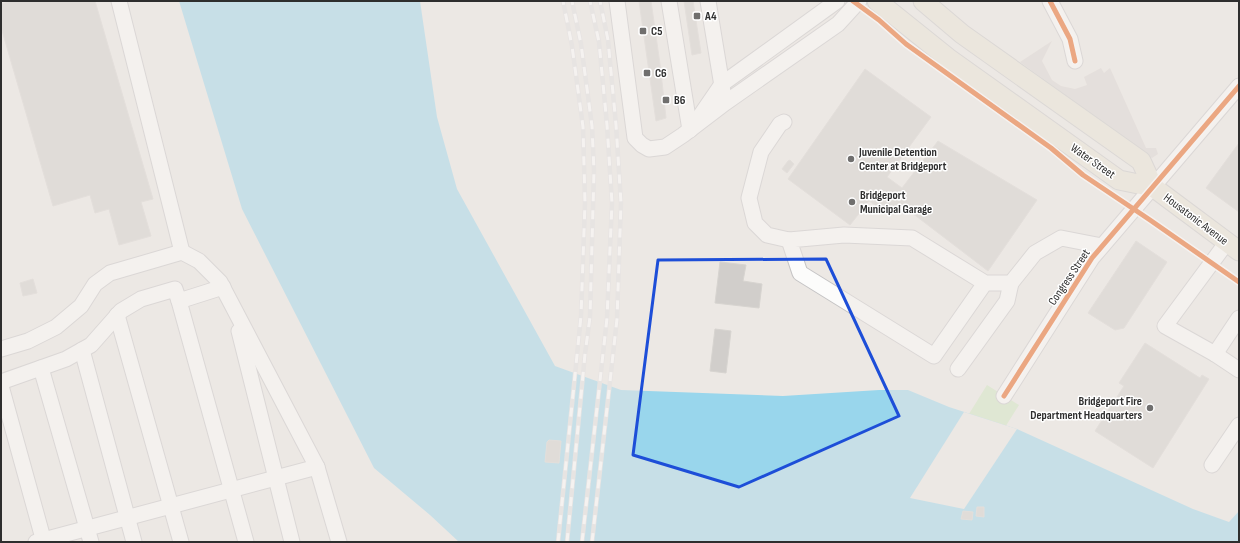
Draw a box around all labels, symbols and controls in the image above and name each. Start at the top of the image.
place label: A4 [704,9,717,24]
marker: A4 [692,11,702,21]
place label: C5 [651,24,662,39]
marker: C5 [638,26,648,36]
place label: C6 [655,66,667,81]
marker: C6 [642,68,652,78]
place label: B6 [674,93,686,108]
marker: B6 [661,95,671,105]
street label: Water Street [1067,141,1118,182]
place label: Juvenile Detention Center at Bridgeport [858,145,946,174]
marker: Juvenile Detention Center at Bridgeport [846,154,856,164]
place label: Bridgeport Municipal Garage [860,188,932,217]
street label: Housatonic Avenue [1160,190,1231,249]
marker: Bridgeport Municipal Garage [847,197,857,207]
street label: Congress Street [1045,246,1094,308]
place label: Bridgeport Fire Department Headquarters [1030,394,1142,423]
marker: Bridgeport Fire Department Headquarters [1145,403,1155,413]

